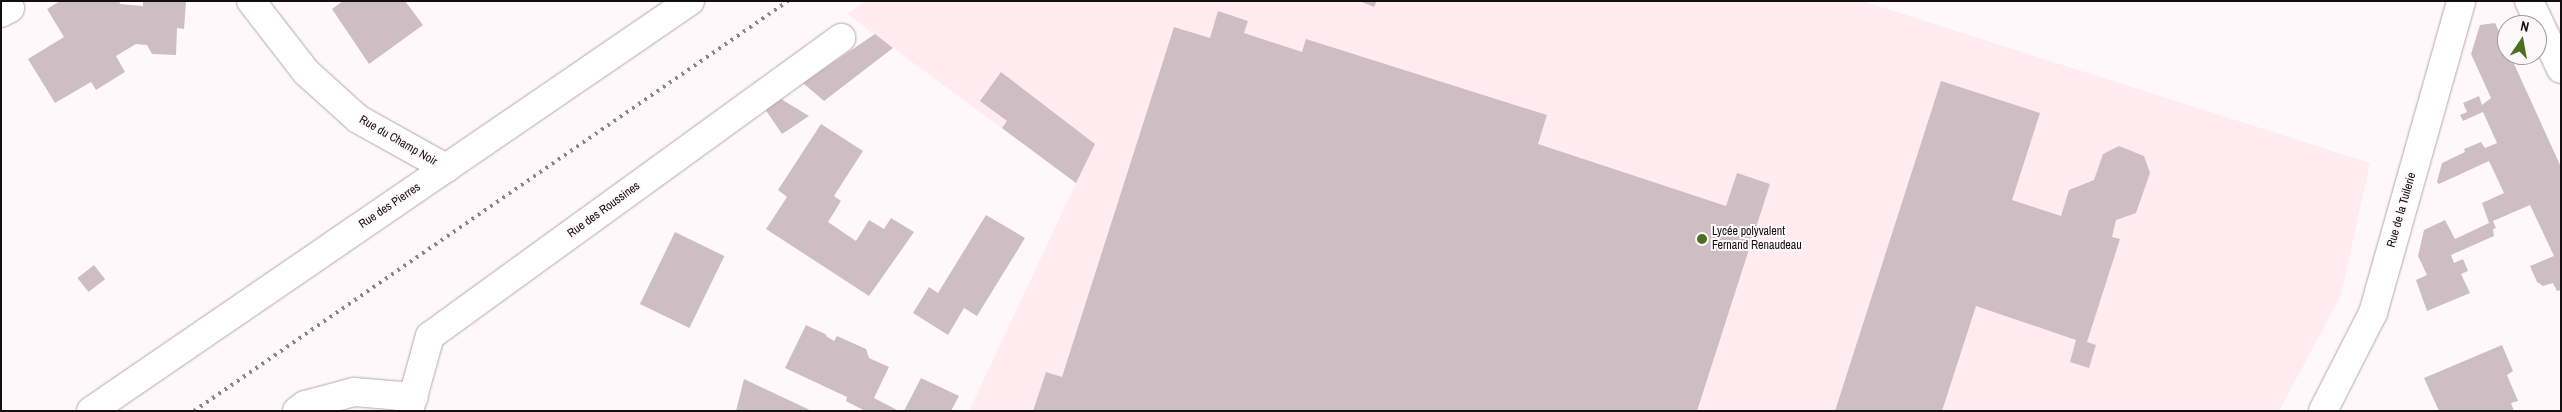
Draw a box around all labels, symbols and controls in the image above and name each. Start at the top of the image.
north arrow [2497,15,2547,65]
text: N [2519,17,2531,36]
street label: Rue du Champ Noir [357,113,439,169]
street label: Rue de la Tuilerie [2384,171,2420,249]
street label: Rue des Roussines [565,179,643,241]
street label: Rue des Pierres [357,180,423,232]
place label: Lycée polyvalent Fernand Renaudeau [1712,225,1802,253]
marker: Lycée polyvalent Fernand Renaudeau [1696,233,1708,245]

